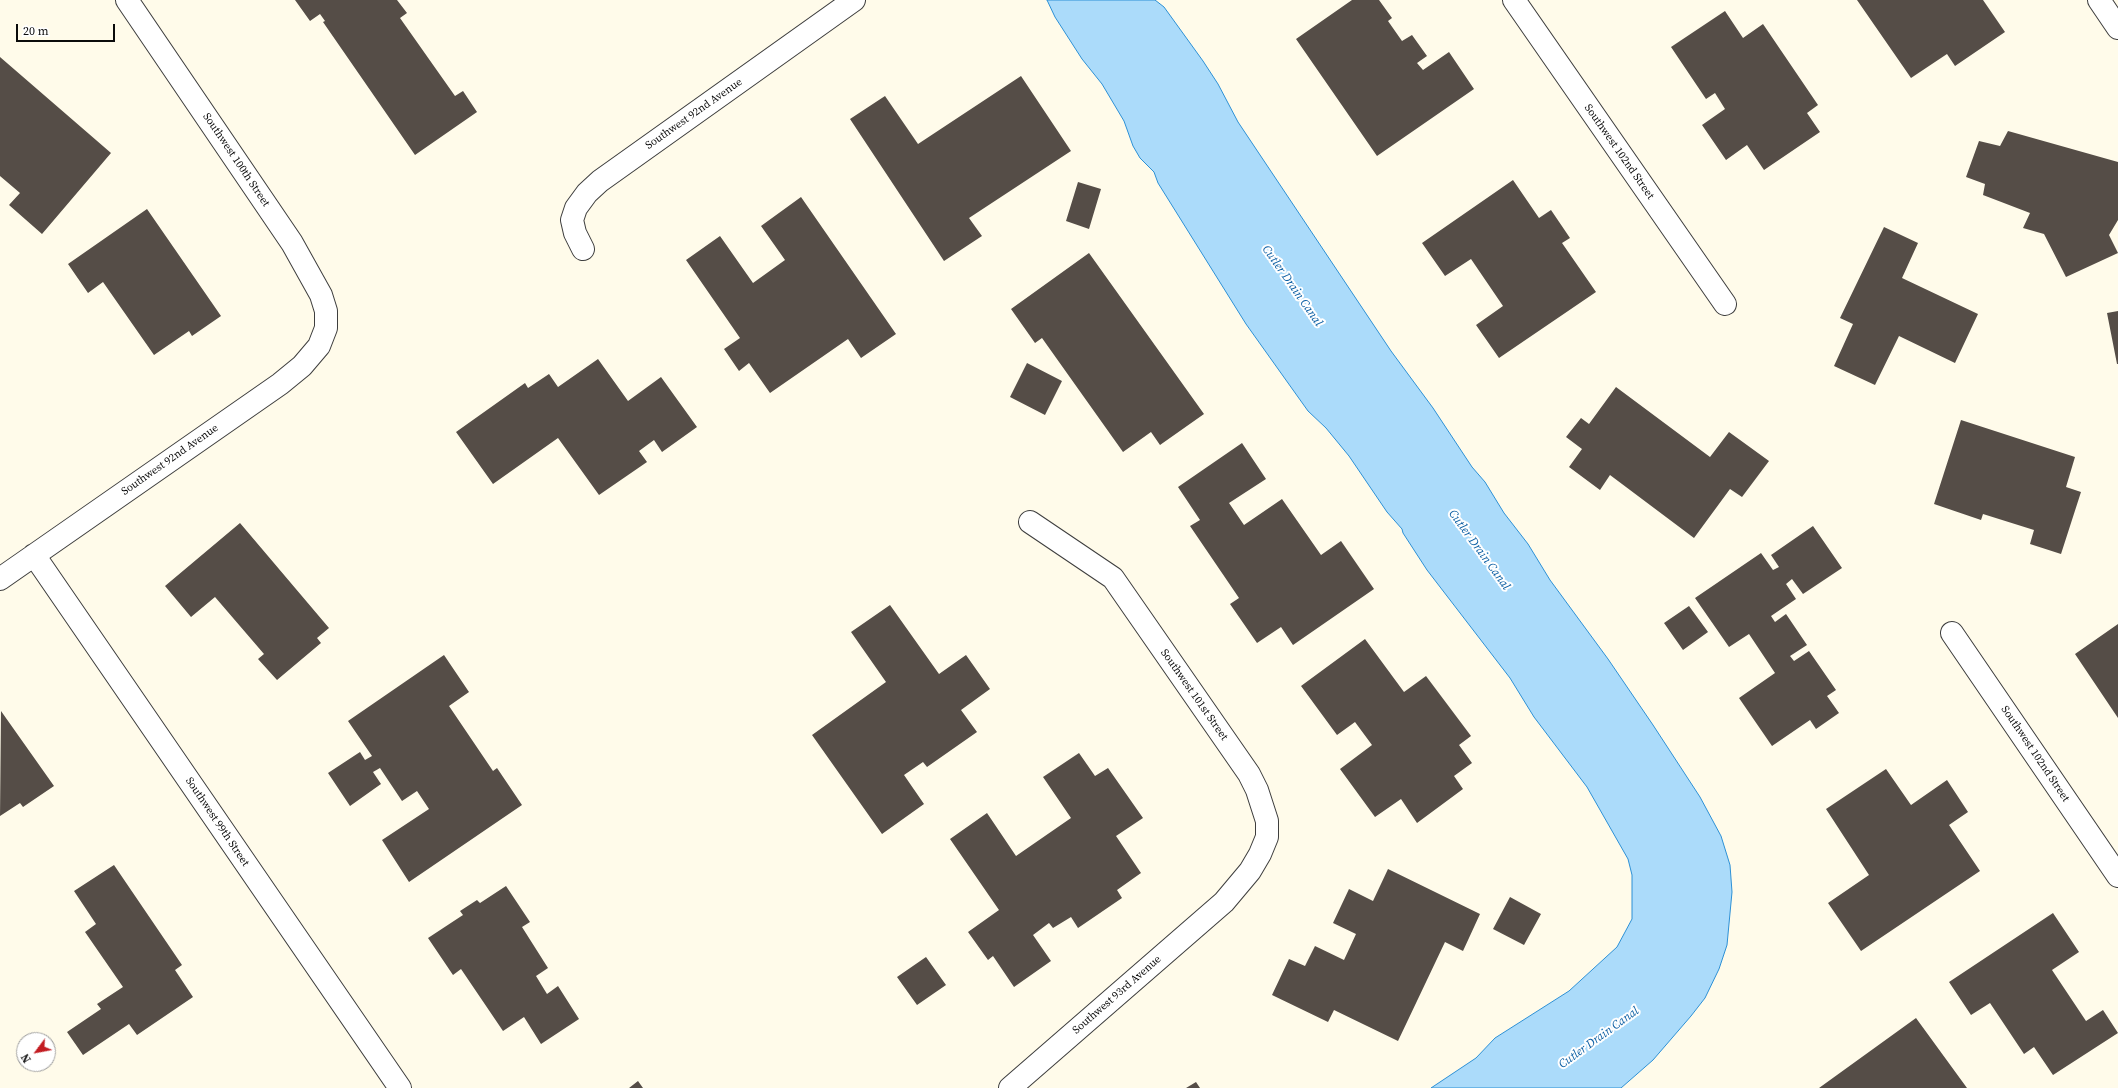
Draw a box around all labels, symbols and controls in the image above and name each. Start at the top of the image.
scale bar [18,16,117,42]
text: 20 m [23,23,49,39]
street label: Southwest 92nd Avenue [643,76,745,152]
street label: Southwest 102nd Street [1581,102,1657,202]
street label: Southwest 100th Street [200,111,272,209]
water label: Cutler Drain Canal [1259,243,1325,329]
street label: Southwest 92nd Avenue [119,422,221,498]
water label: Cutler Drain Canal [1445,507,1513,593]
street label: Southwest 101st Street [1158,647,1230,743]
street label: Southwest 102nd Street [1998,703,2072,805]
street label: Southwest 99th Street [182,775,252,869]
street label: Southwest 93rd Avenue [1070,953,1164,1037]
water label: Cutler Drain Canal [1556,1004,1642,1072]
north arrow [16,1032,56,1072]
text: N [18,1051,35,1065]

